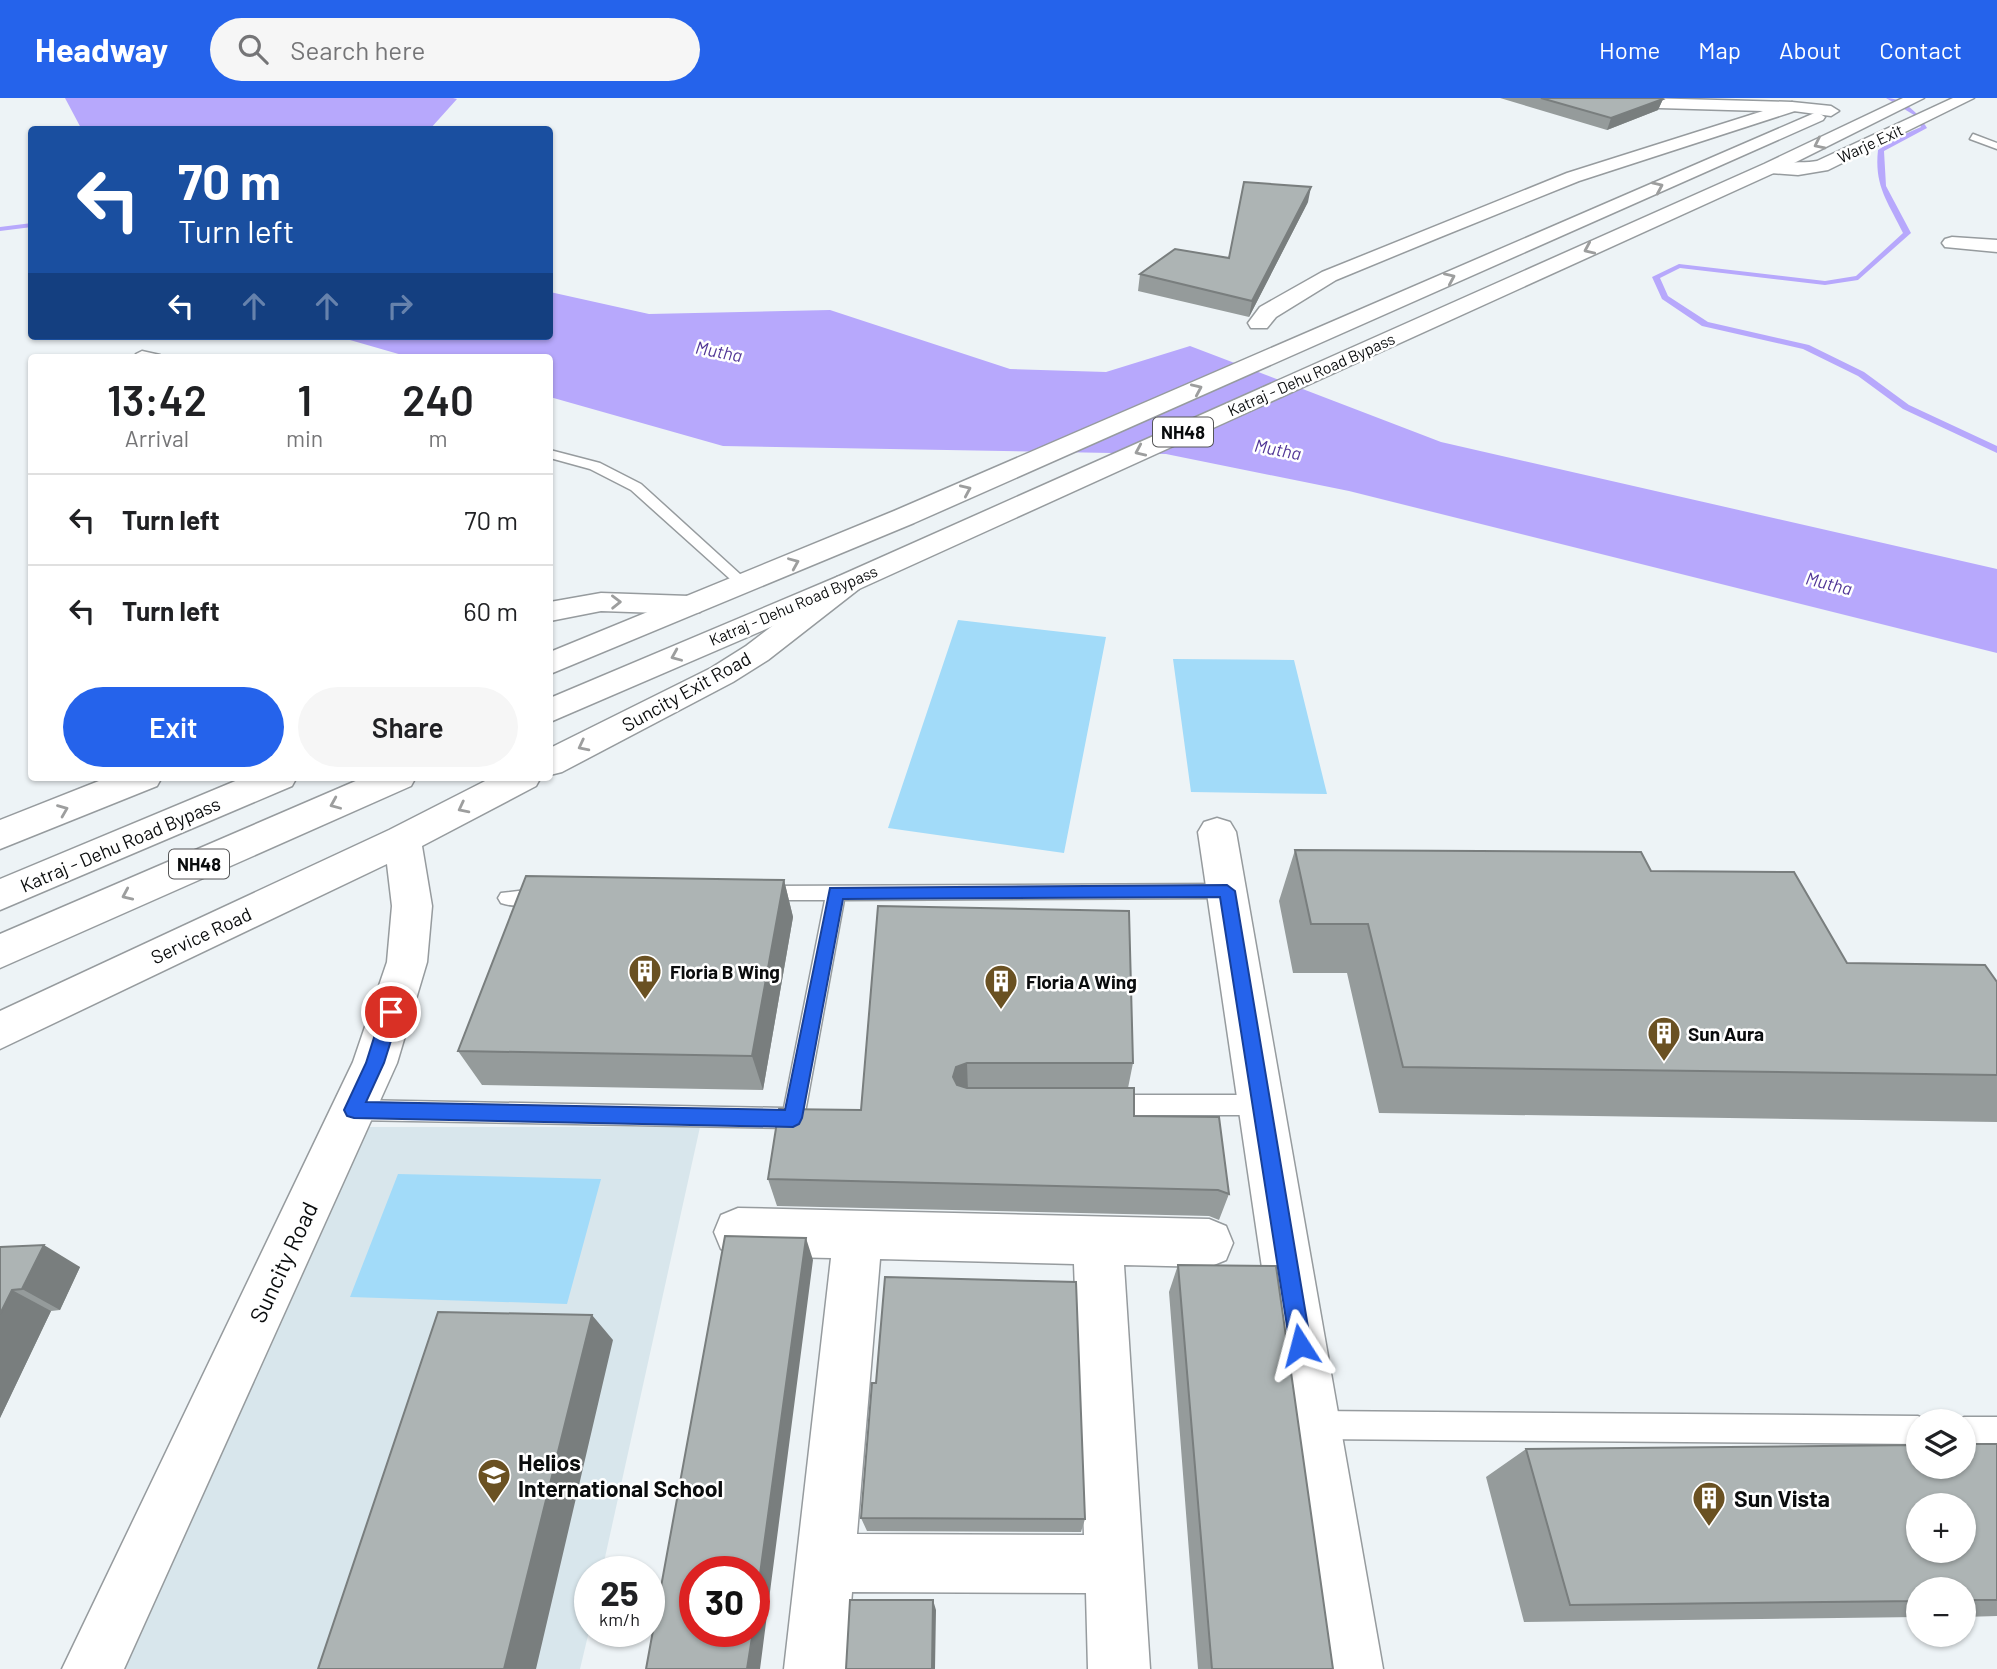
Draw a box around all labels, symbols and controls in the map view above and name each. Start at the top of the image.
search box [210,18,700,81]
text: Headway [35,29,168,69]
icon: search [234,30,272,68]
text: Search here [290,34,425,65]
text: Home [1599,35,1660,64]
text: Map [1698,35,1741,64]
text: About [1779,35,1841,64]
text: Contact [1879,35,1962,64]
street label: Warje Exit [1834,120,1906,166]
one-way arrow [1814,136,1826,150]
text: 70 m [178,151,281,210]
icon: left [63,154,154,245]
one-way arrow [1651,181,1663,195]
text: Turn left [178,211,295,249]
one-way arrow [1584,241,1597,255]
one-way arrow [1442,272,1455,286]
icon: left [162,287,200,325]
icon: ahead [235,287,273,325]
icon: ahead [308,287,346,325]
icon: right [381,287,419,325]
street label: Katraj - Dehu Road Bypass [1224,328,1398,420]
water label: Mutha [694,336,744,366]
text: 13:42 [107,374,207,424]
text: 1 [297,374,312,424]
text: 240 [402,374,474,424]
one-way arrow [1190,383,1203,397]
road number: NH48 [1153,418,1213,446]
text: Arrival [125,424,189,452]
text: min [286,424,323,452]
text: m [429,424,448,452]
water label: Mutha [1253,434,1303,464]
one-way arrow [1135,443,1147,457]
one-way arrow [959,484,972,498]
icon: left [63,501,101,539]
text: Turn left [122,504,220,535]
text: 70 m [464,504,518,535]
one-way arrow [786,557,799,571]
street label: Katraj - Dehu Road Bypass [706,561,880,649]
water label: Mutha [1803,567,1855,599]
icon: left [63,592,101,630]
one-way arrow [611,594,622,610]
text: Turn left [122,595,220,626]
text: 60 m [463,595,518,626]
street label: Suncity Exit Road [618,646,754,736]
one-way arrow [670,648,683,662]
button: Exit [63,687,284,767]
button: Share [298,687,518,767]
one-way arrow [578,738,590,752]
street label: Katraj - Dehu Road Bypass [16,791,224,897]
one-way arrow [330,796,342,810]
one-way arrow [457,800,470,814]
one-way arrow [57,804,69,818]
road number: NH48 [169,850,229,878]
one-way arrow [121,887,134,901]
street label: Service Road [147,902,255,968]
building icon: Floria B Wing [626,952,664,1001]
place label: Floria B Wing [670,960,780,983]
building icon: Floria A Wing [982,962,1020,1011]
place label: Floria A Wing [1026,970,1137,993]
pin [361,982,421,1042]
icon: arrive [372,993,410,1031]
building icon: Sun Aura [1645,1014,1683,1063]
place label: Sun Aura [1688,1022,1764,1045]
street label: Suncity Road [243,1197,323,1327]
position arrow [1263,1308,1337,1382]
map controls [1906,1409,1976,1647]
button: layers [1906,1409,1976,1479]
place label: Helios International School [518,1448,723,1502]
school or university icon: Helios International School [475,1456,513,1505]
building icon: Sun Vista [1690,1479,1728,1528]
place label: Sun Vista [1734,1484,1830,1512]
button: + [1906,1493,1976,1563]
speed limit sign: 30 [679,1556,770,1647]
text: 25 [600,1571,639,1613]
button: − [1906,1577,1976,1647]
text: km/h [599,1608,640,1630]

